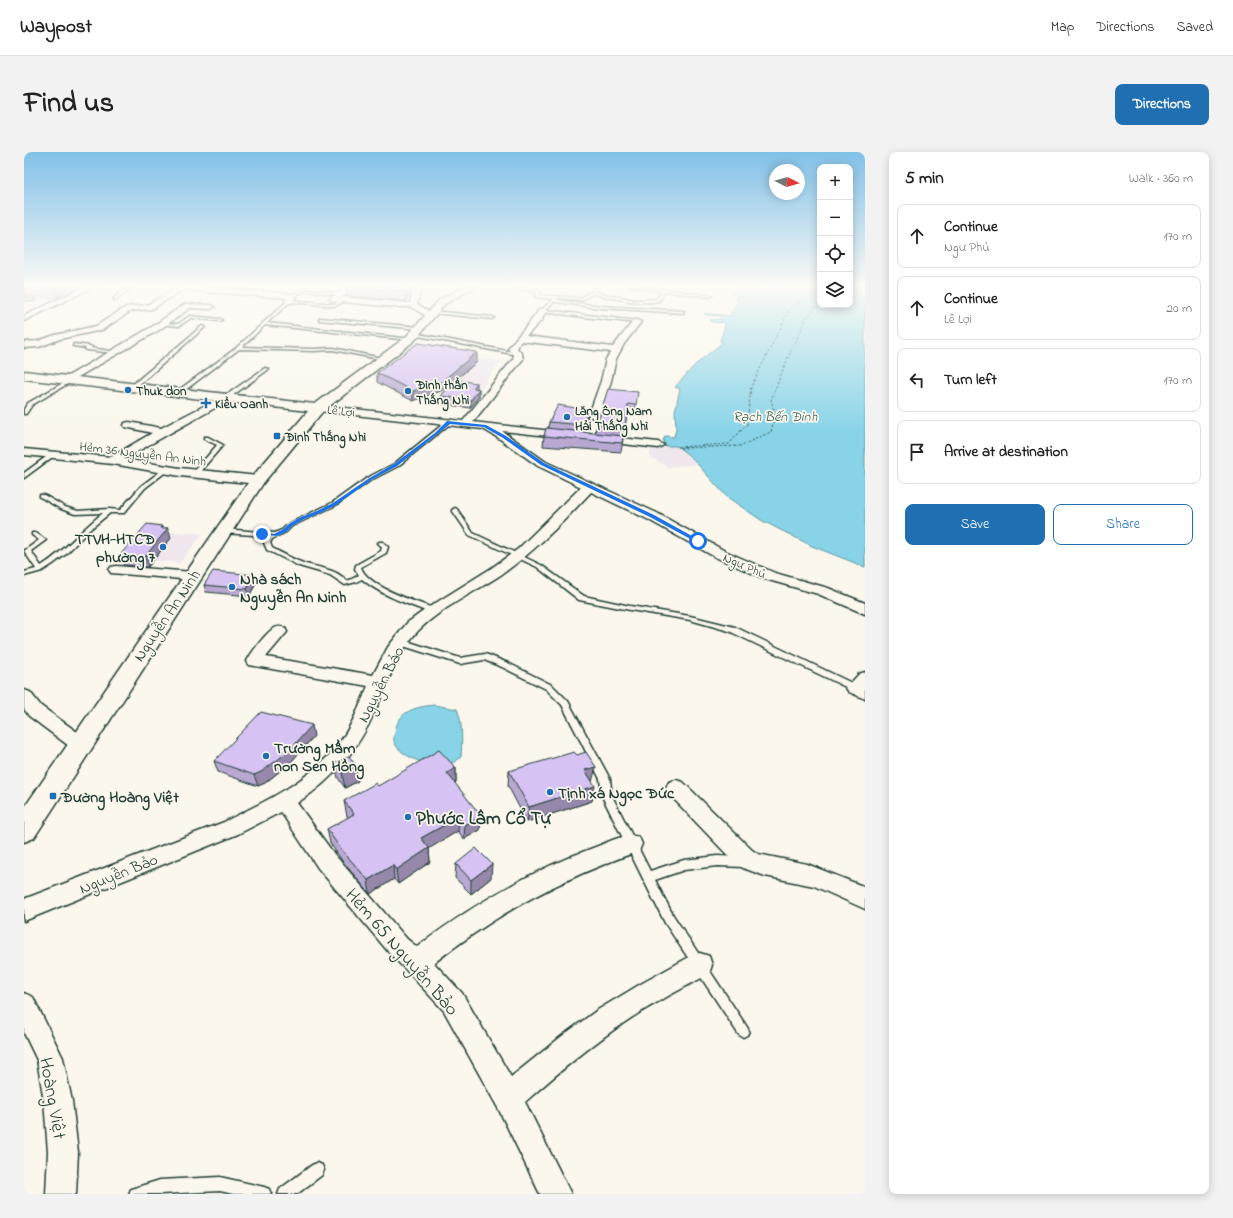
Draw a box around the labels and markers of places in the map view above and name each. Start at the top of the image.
place label: Đình thần Thắng Nhì [415,376,470,412]
place label: Thuk don [136,382,187,401]
marker: Thuk don [123,385,133,395]
marker: Đình thần Thắng Nhì [403,386,413,396]
place label: Kiều Oanh [215,395,268,414]
marker: Kiều Oanh [200,397,212,409]
place label: Lăng Ông Nam Hải Thắng Nhì [575,402,652,438]
marker: Lăng Ông Nam Hải Thắng Nhì [562,412,572,422]
place label: Đình Thắng Nhì [284,428,367,449]
marker: Đình Thắng Nhì [272,431,282,441]
place label: TTVH-HTCĐ phường 7 [75,528,155,571]
marker: TTVH-HTCĐ phường 7 [158,542,168,552]
place label: Nhà sách Nguyễn An Ninh [240,568,347,611]
marker: Nhà sách Nguyễn An Ninh [227,582,237,592]
place label: Trường Mầm non Sen Hồng [274,737,364,780]
marker: Trường Mầm non Sen Hồng [261,751,271,761]
place label: Tịnh xá Ngọc Đức [558,782,675,807]
place label: Đường Hoàng Việt [60,786,180,811]
marker: Tịnh xá Ngọc Đức [545,787,555,797]
marker: Đường Hoàng Việt [48,791,58,801]
place label: Phước Lâm Cổ Tự [416,806,551,833]
marker: Phước Lâm Cổ Tự [403,812,413,822]

